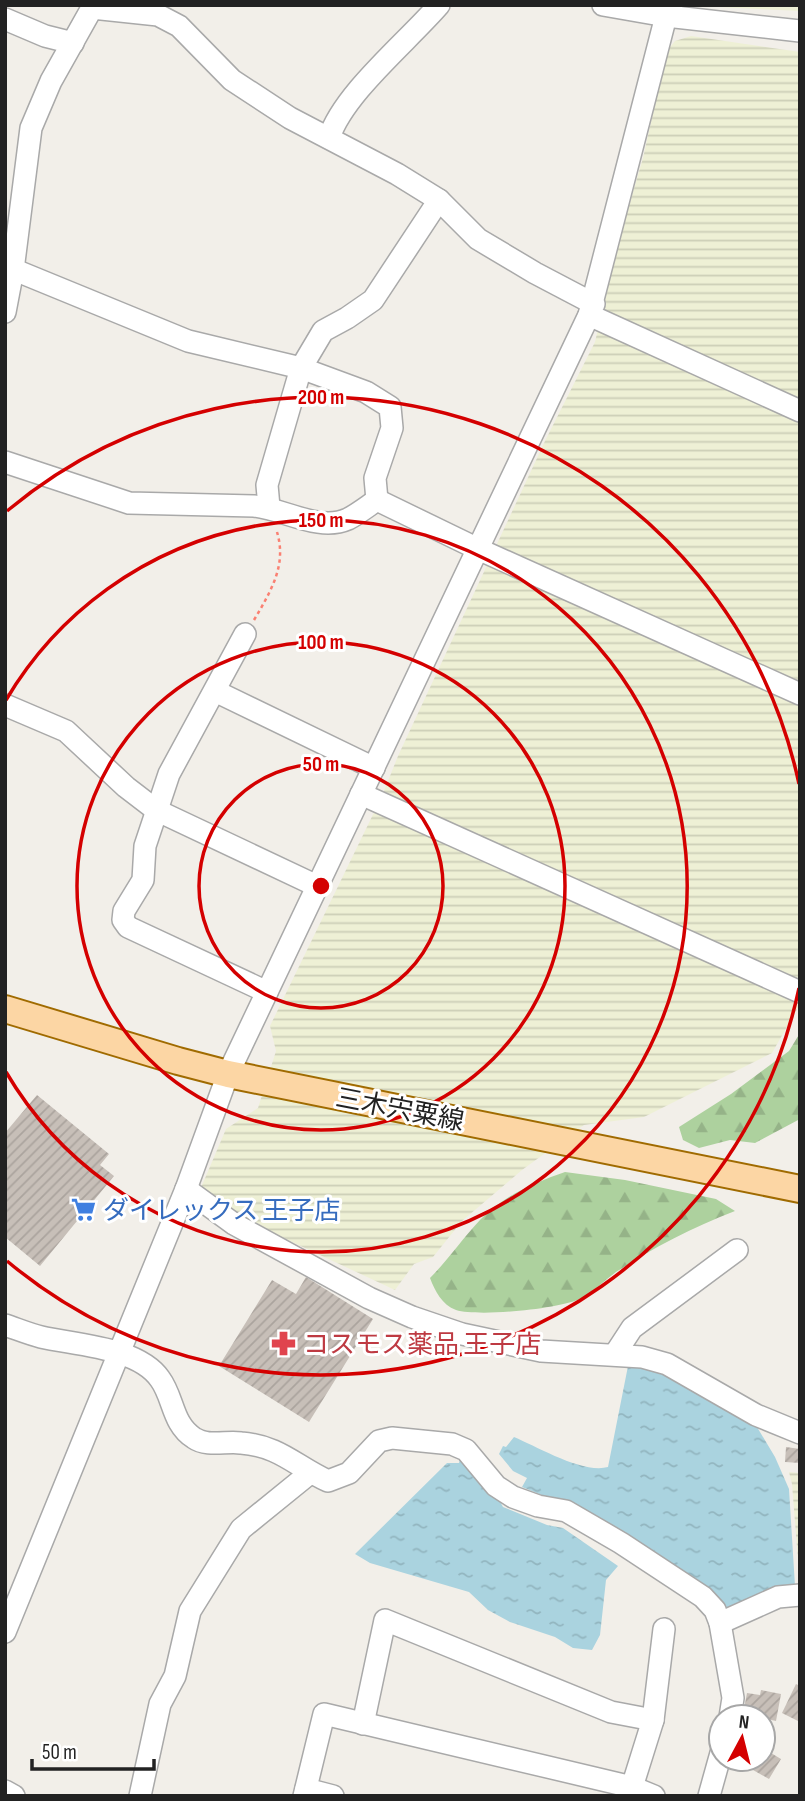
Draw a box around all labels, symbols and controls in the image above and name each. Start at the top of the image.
text: 200 m [298,385,344,410]
text: 150 m [299,508,343,533]
text: 100 m [298,630,344,655]
text: 50 m [303,752,339,777]
centre of rings [309,874,333,898]
street label: 三木宍粟線 [333,1083,466,1138]
supermarket icon: ダイレックス 王子店 [69,1196,97,1224]
place label: ダイレックス 王子店 [103,1196,340,1227]
pharmacy icon: コスモス薬品 王子店 [269,1330,297,1358]
place label: コスモス薬品 王子店 [303,1330,541,1361]
north arrow [707,1703,777,1773]
text: N [737,1711,750,1735]
scale bar [32,1728,154,1772]
text: 50 m [42,1740,77,1765]

